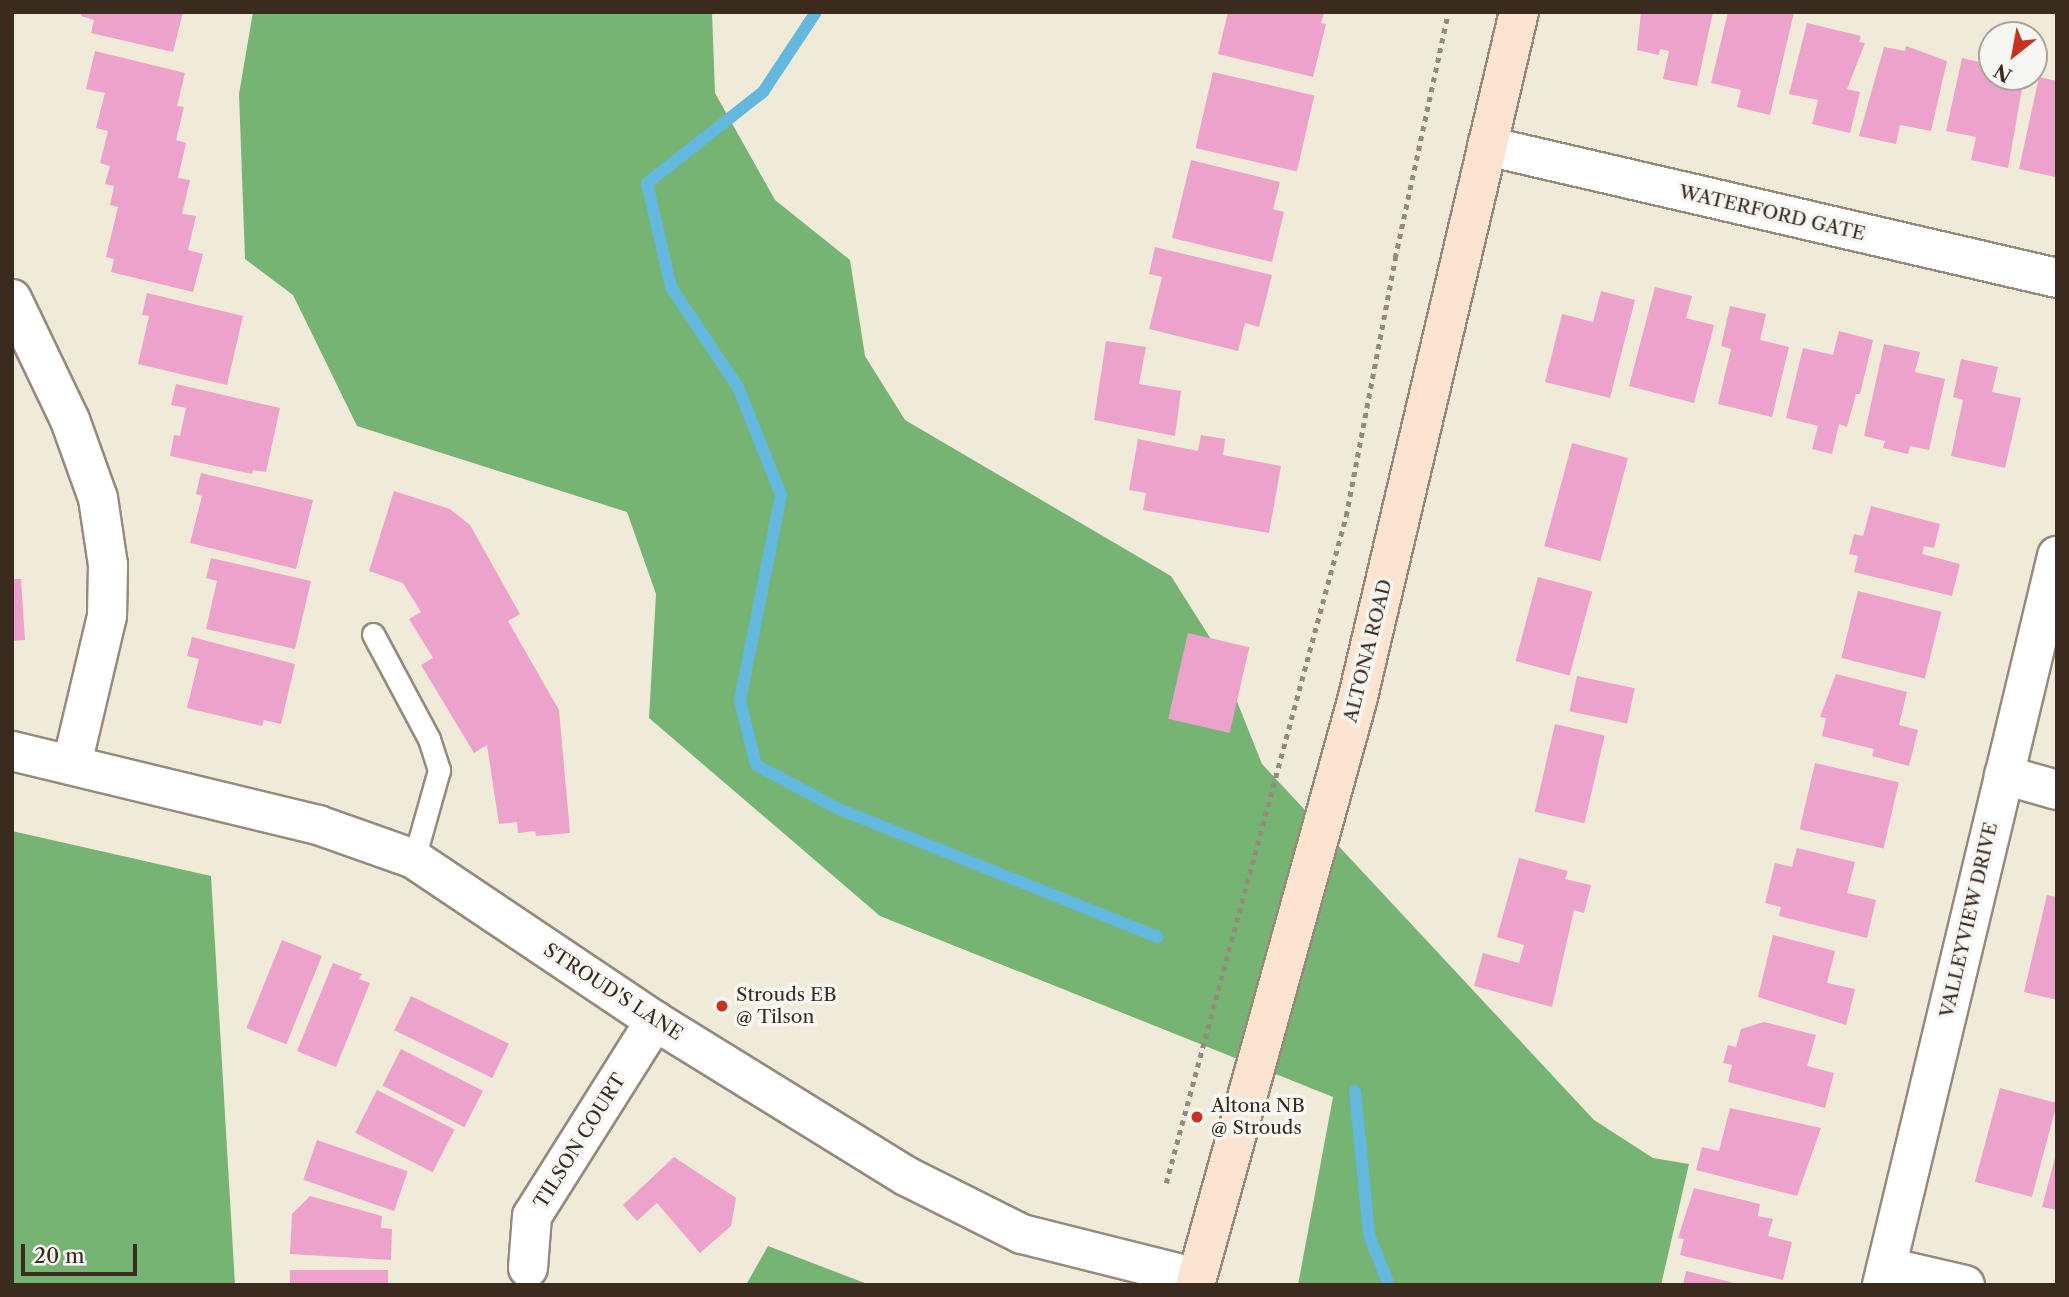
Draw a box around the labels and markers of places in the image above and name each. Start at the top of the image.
place label: Strouds EB @ Tilson [736,984,836,1028]
marker: Strouds EB @ Tilson [714,998,730,1014]
place label: Altona NB @ Strouds [1211,1095,1305,1139]
marker: Altona NB @ Strouds [1189,1109,1205,1125]

